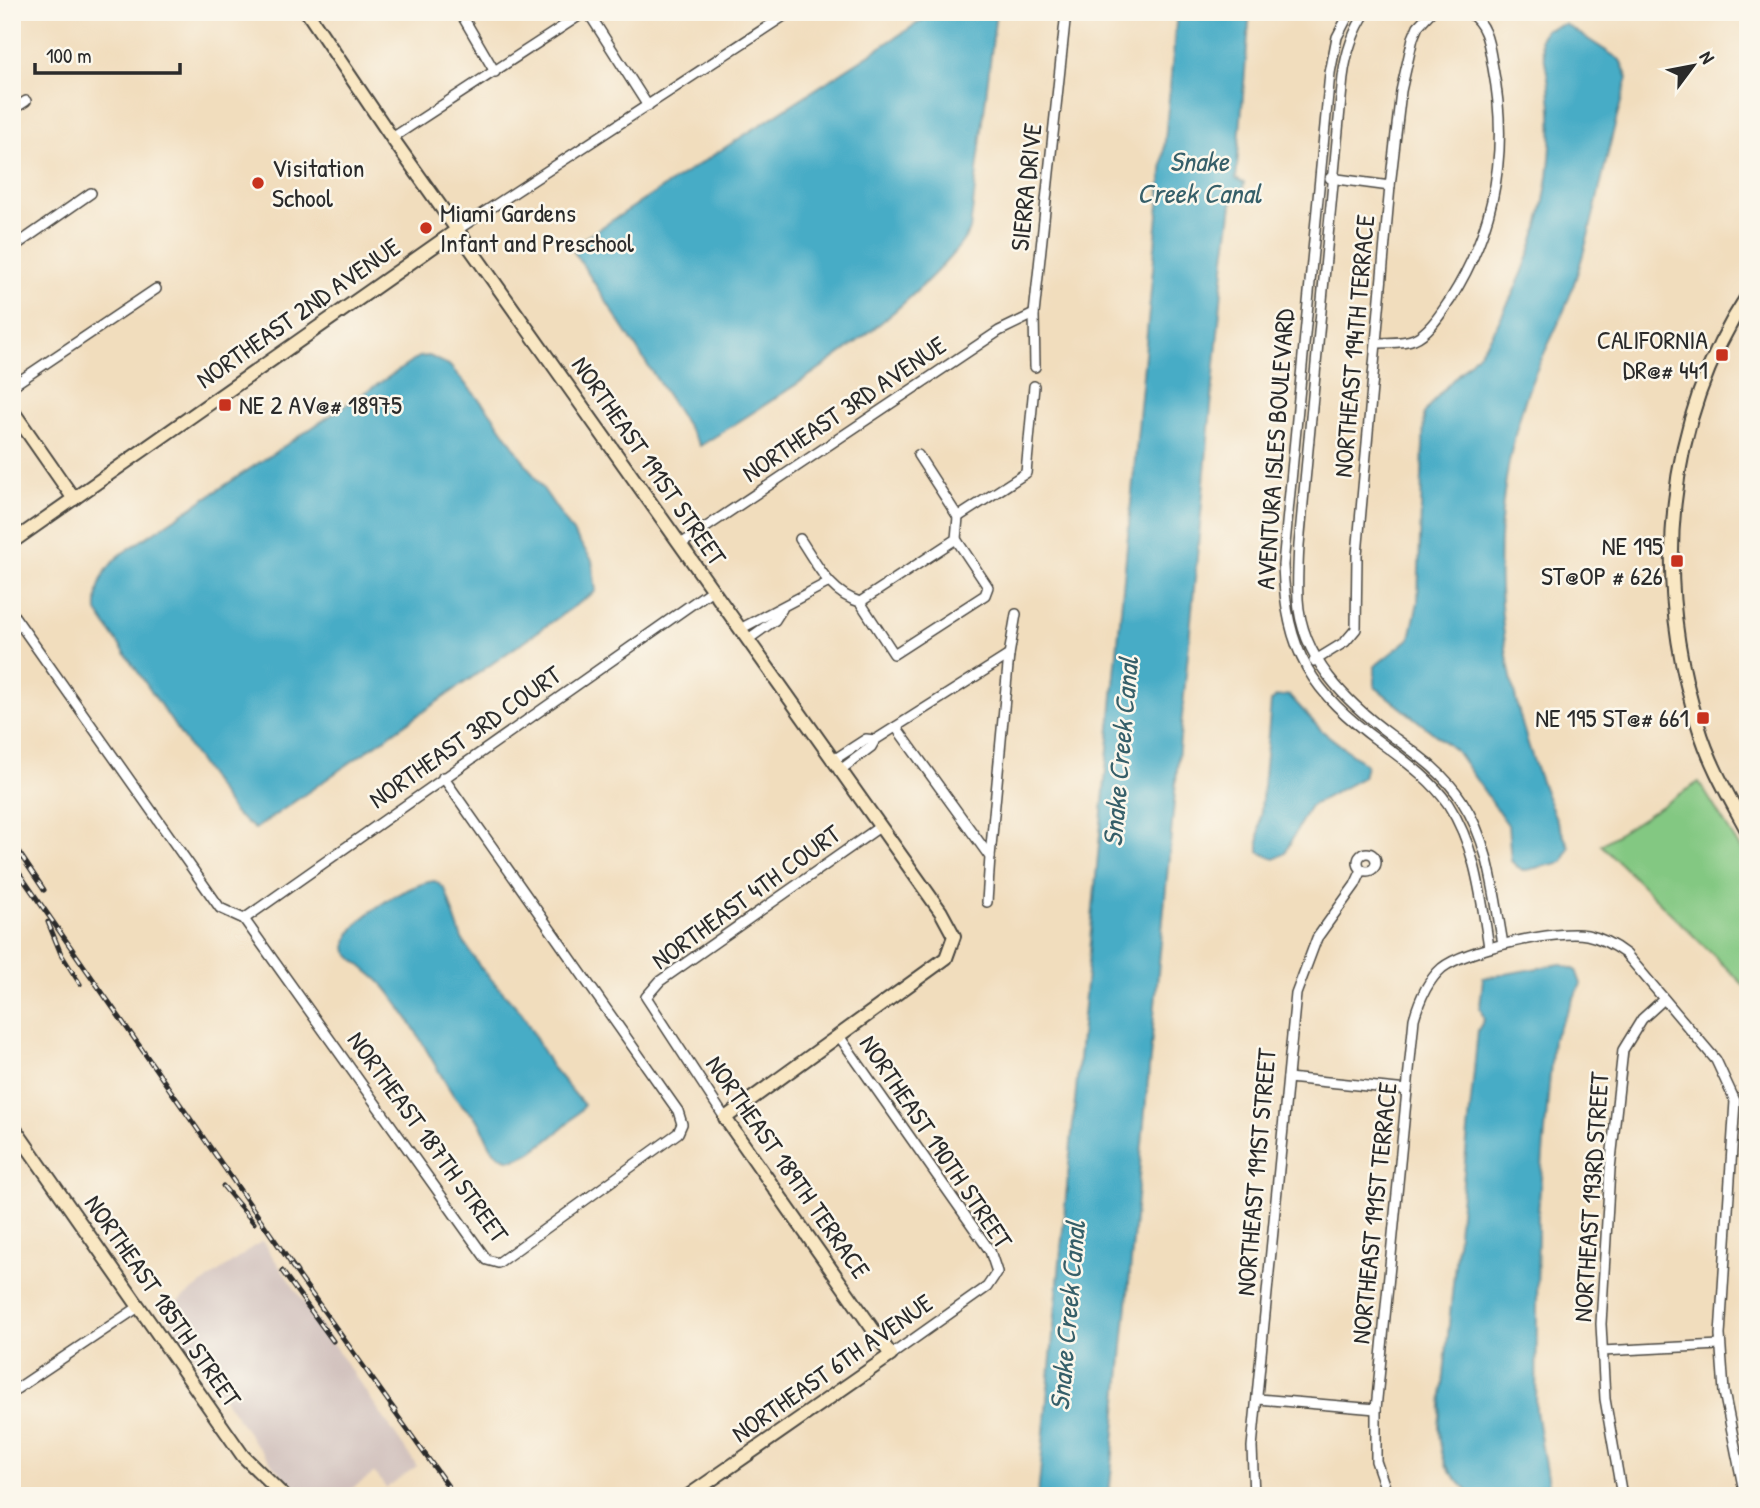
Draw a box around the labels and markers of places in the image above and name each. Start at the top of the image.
place label: Visitation School [272,150,364,215]
marker: Visitation School [250,175,266,191]
place label: Miami Gardens Infant and Preschool [440,195,634,260]
marker: Miami Gardens Infant and Preschool [418,220,434,236]
place label: CALIFORNIA DR@# 441 [1597,322,1708,387]
marker: CALIFORNIA DR@# 441 [1714,347,1730,363]
place label: NE 2 AV@# 18975 [239,387,402,422]
marker: NE 2 AV@# 18975 [217,397,233,413]
place label: NE 195 ST@OP # 626 [1541,528,1663,593]
marker: NE 195 ST@OP # 626 [1669,553,1685,569]
place label: NE 195 ST@# 661 [1535,700,1689,735]
marker: NE 195 ST@# 661 [1695,710,1711,726]

